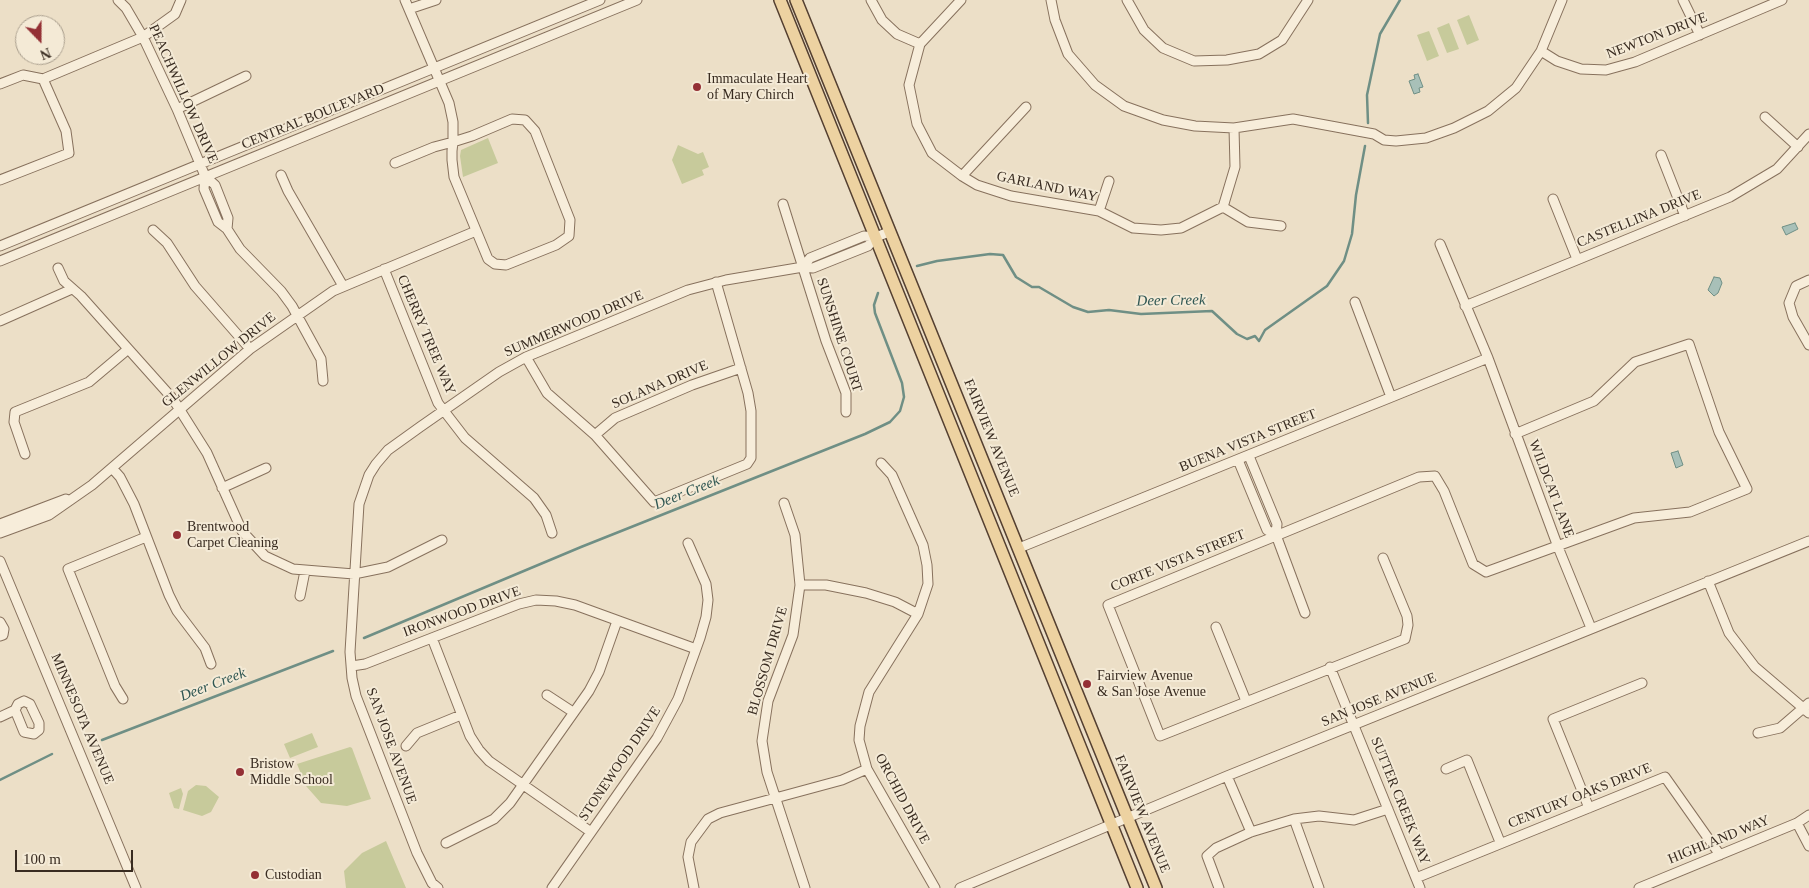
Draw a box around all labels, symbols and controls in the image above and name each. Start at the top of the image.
street label: NEWTON DRIVE [1604,9,1710,63]
north arrow [15,15,65,65]
street label: PEACHWILLOW DRIVE [145,22,221,166]
text: N [38,45,53,62]
place label: Immaculate Heart of Mary Chirch [707,71,808,104]
street label: CENTRAL BOULEVARD [239,81,387,153]
marker: Immaculate Heart of Mary Chirch [691,81,703,93]
street label: GARLAND WAY [995,168,1099,206]
street label: CASTELLINA DRIVE [1574,186,1704,252]
street label: CHERRY TREE WAY [393,273,459,397]
street label: SUNSHINE COURT [813,276,865,394]
street label: SUMMERWOOD DRIVE [502,287,646,361]
water label: Deer Creek [1136,291,1206,311]
street label: GLENWILLOW DRIVE [159,309,279,411]
street label: SOLANA DRIVE [609,357,711,413]
street label: FAIRVIEW AVENUE [960,377,1022,499]
street label: BUENA VISTA STREET [1177,406,1319,476]
street label: WILDCAT LANE [1525,438,1577,540]
water label: Deer Creek [652,472,722,514]
place label: Brentwood Carpet Cleaning [187,519,278,552]
street label: CORTE VISTA STREET [1108,526,1248,596]
marker: Brentwood Carpet Cleaning [171,529,183,541]
street label: IRONWOOD DRIVE [401,583,523,641]
street label: BLOSSOM DRIVE [744,605,792,717]
street label: MINNESOTA AVENUE [47,651,117,787]
water label: Deer Creek [178,664,248,706]
place label: Fairview Avenue & San Jose Avenue [1097,668,1206,700]
street label: SAN JOSE AVENUE [1319,669,1439,731]
marker: Fairview Avenue & San Jose Avenue [1081,678,1093,690]
street label: SAN JOSE AVENUE [362,686,420,806]
street label: STONEWOOD DRIVE [575,703,665,825]
street label: SUTTER CREEK WAY [1367,735,1433,867]
street label: ORCHID DRIVE [871,751,933,847]
street label: FAIRVIEW AVENUE [1111,753,1173,875]
place label: Bristow Middle School [250,756,333,789]
street label: CENTURY OAKS DRIVE [1506,760,1654,832]
marker: Bristow Middle School [234,766,246,778]
street label: HIGHLAND WAY [1666,812,1772,868]
scale bar [18,840,135,872]
text: 100 m [23,851,61,867]
place label: Custodian [265,867,322,883]
marker: Custodian [249,869,261,881]

